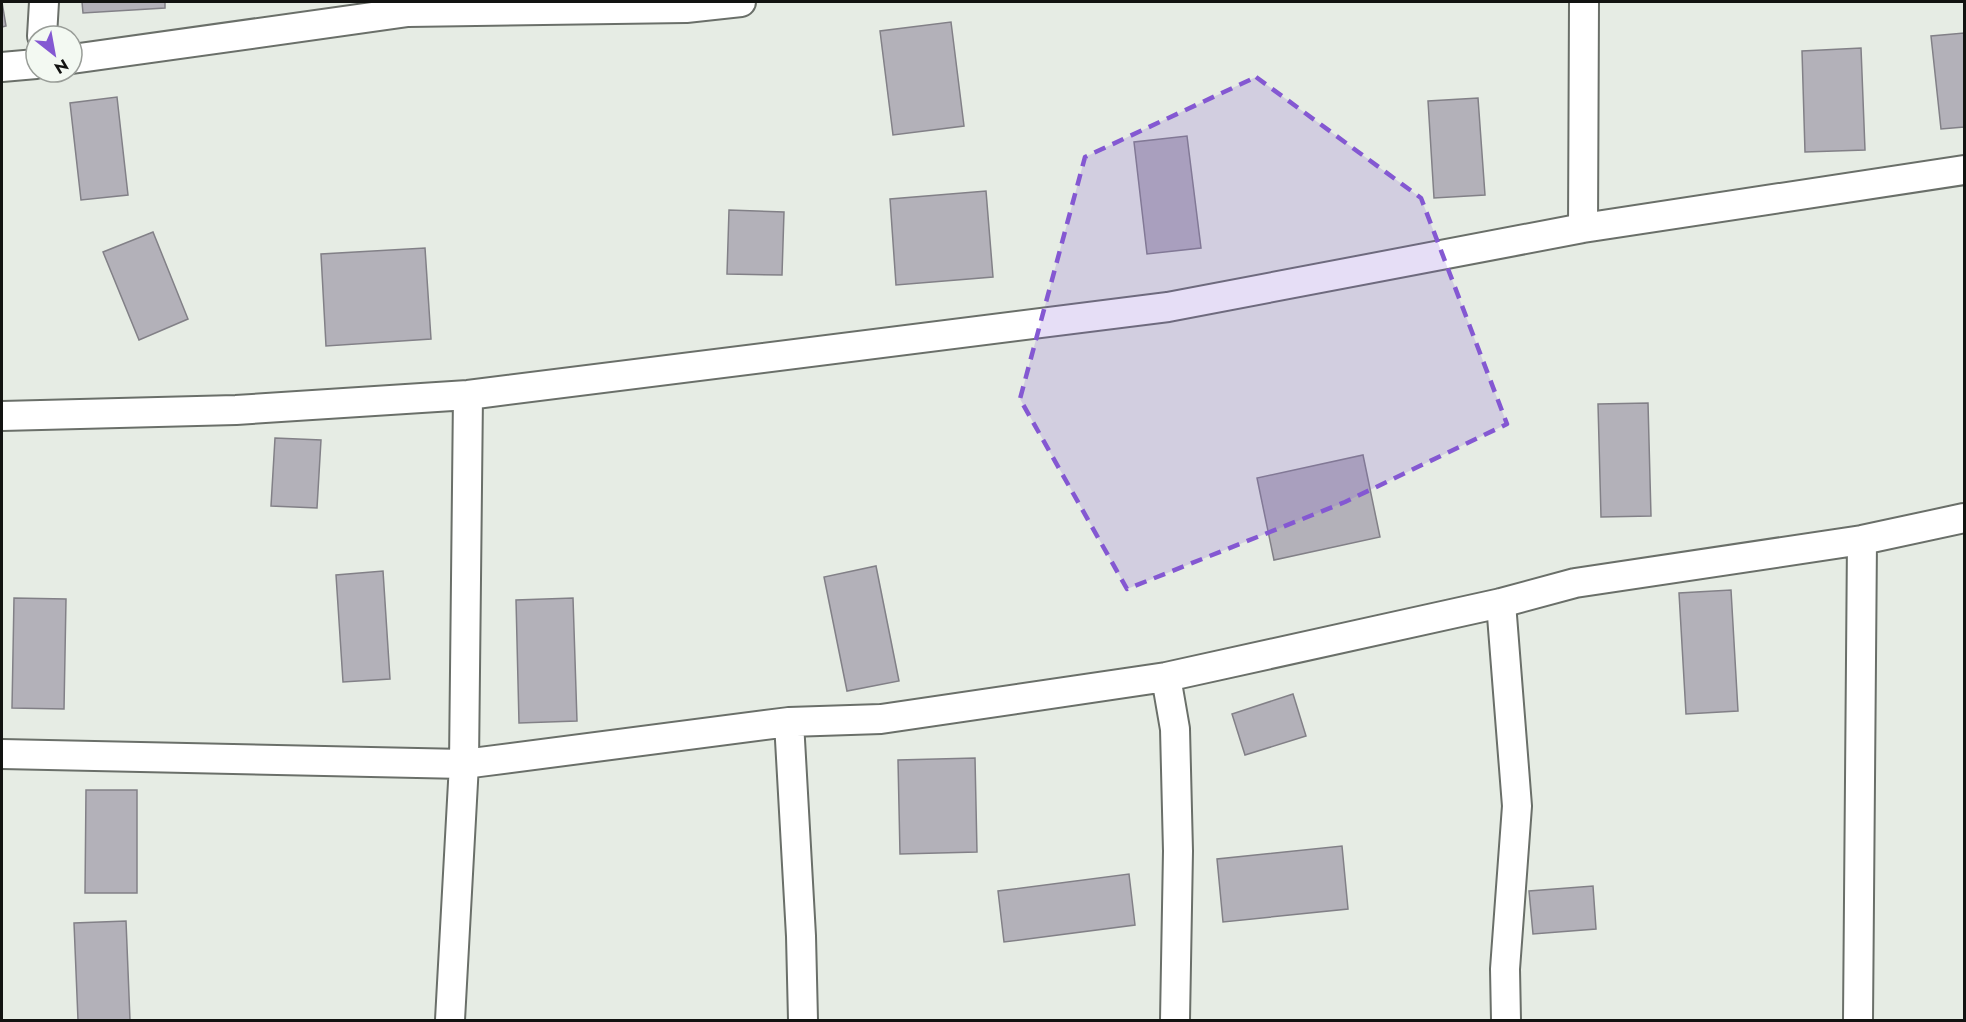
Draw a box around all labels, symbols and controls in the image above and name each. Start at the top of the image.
north arrow [24,24,84,84]
text: N [50,53,73,80]

